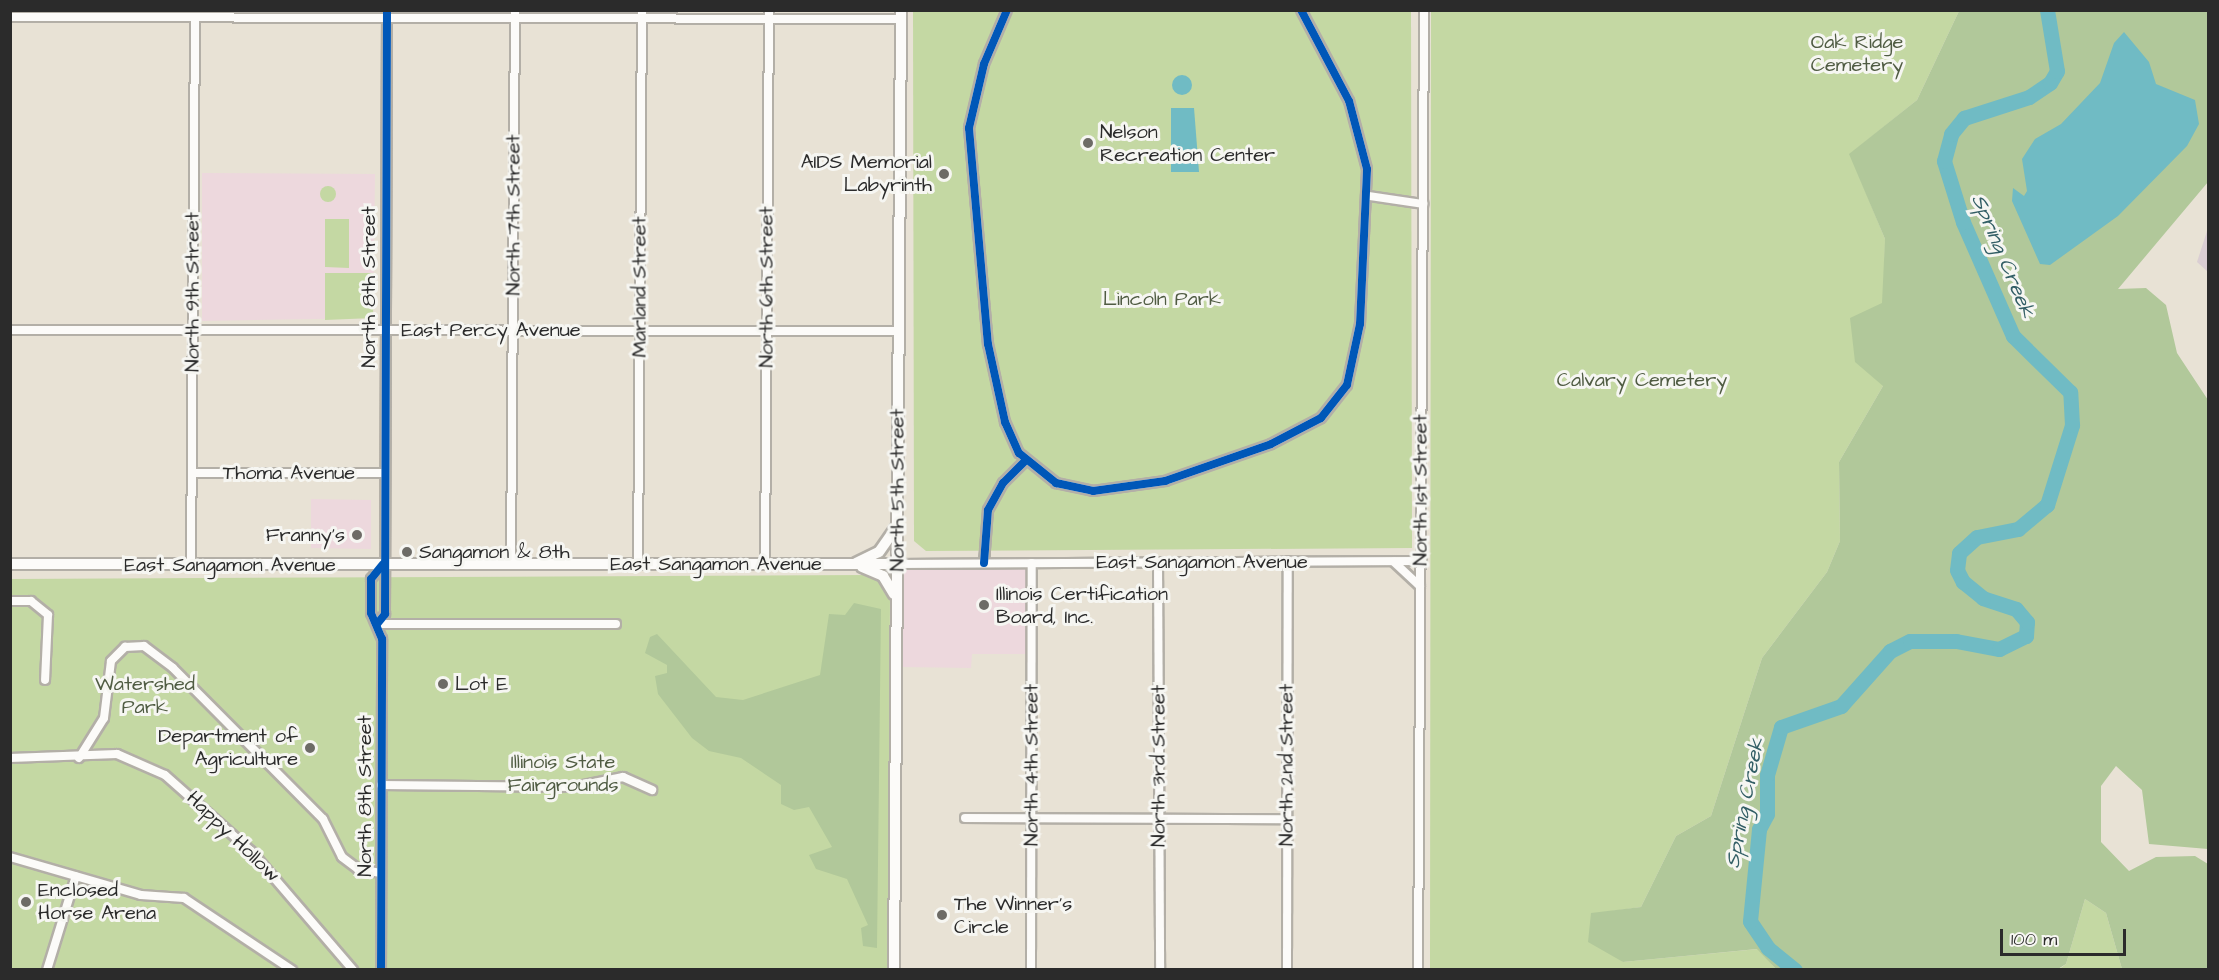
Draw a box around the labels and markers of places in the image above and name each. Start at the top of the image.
place label: Nelson Recreation Center [1100,120,1275,167]
marker: Nelson Recreation Center [1081,136,1095,150]
place label: AIDS Memorial Labyrinth [801,150,932,197]
marker: AIDS Memorial Labyrinth [937,167,951,181]
place label: Franny's [266,523,345,547]
marker: Franny's [350,528,364,542]
place label: Sangamon & 8th [419,540,570,564]
marker: Sangamon & 8th [400,545,414,559]
place label: Illinois Certification Board, Inc. [996,582,1168,629]
marker: Illinois Certification Board, Inc. [977,598,991,612]
place label: Lot E [455,672,508,696]
marker: Lot E [436,677,450,691]
place label: Department of Agriculture [158,724,298,771]
marker: Department of Agriculture [303,741,317,755]
place label: Enclosed Horse Arena [38,879,156,926]
place label: The Winner's Circle [954,892,1072,939]
marker: Enclosed Horse Arena [19,895,33,909]
marker: The Winner's Circle [935,908,949,922]

